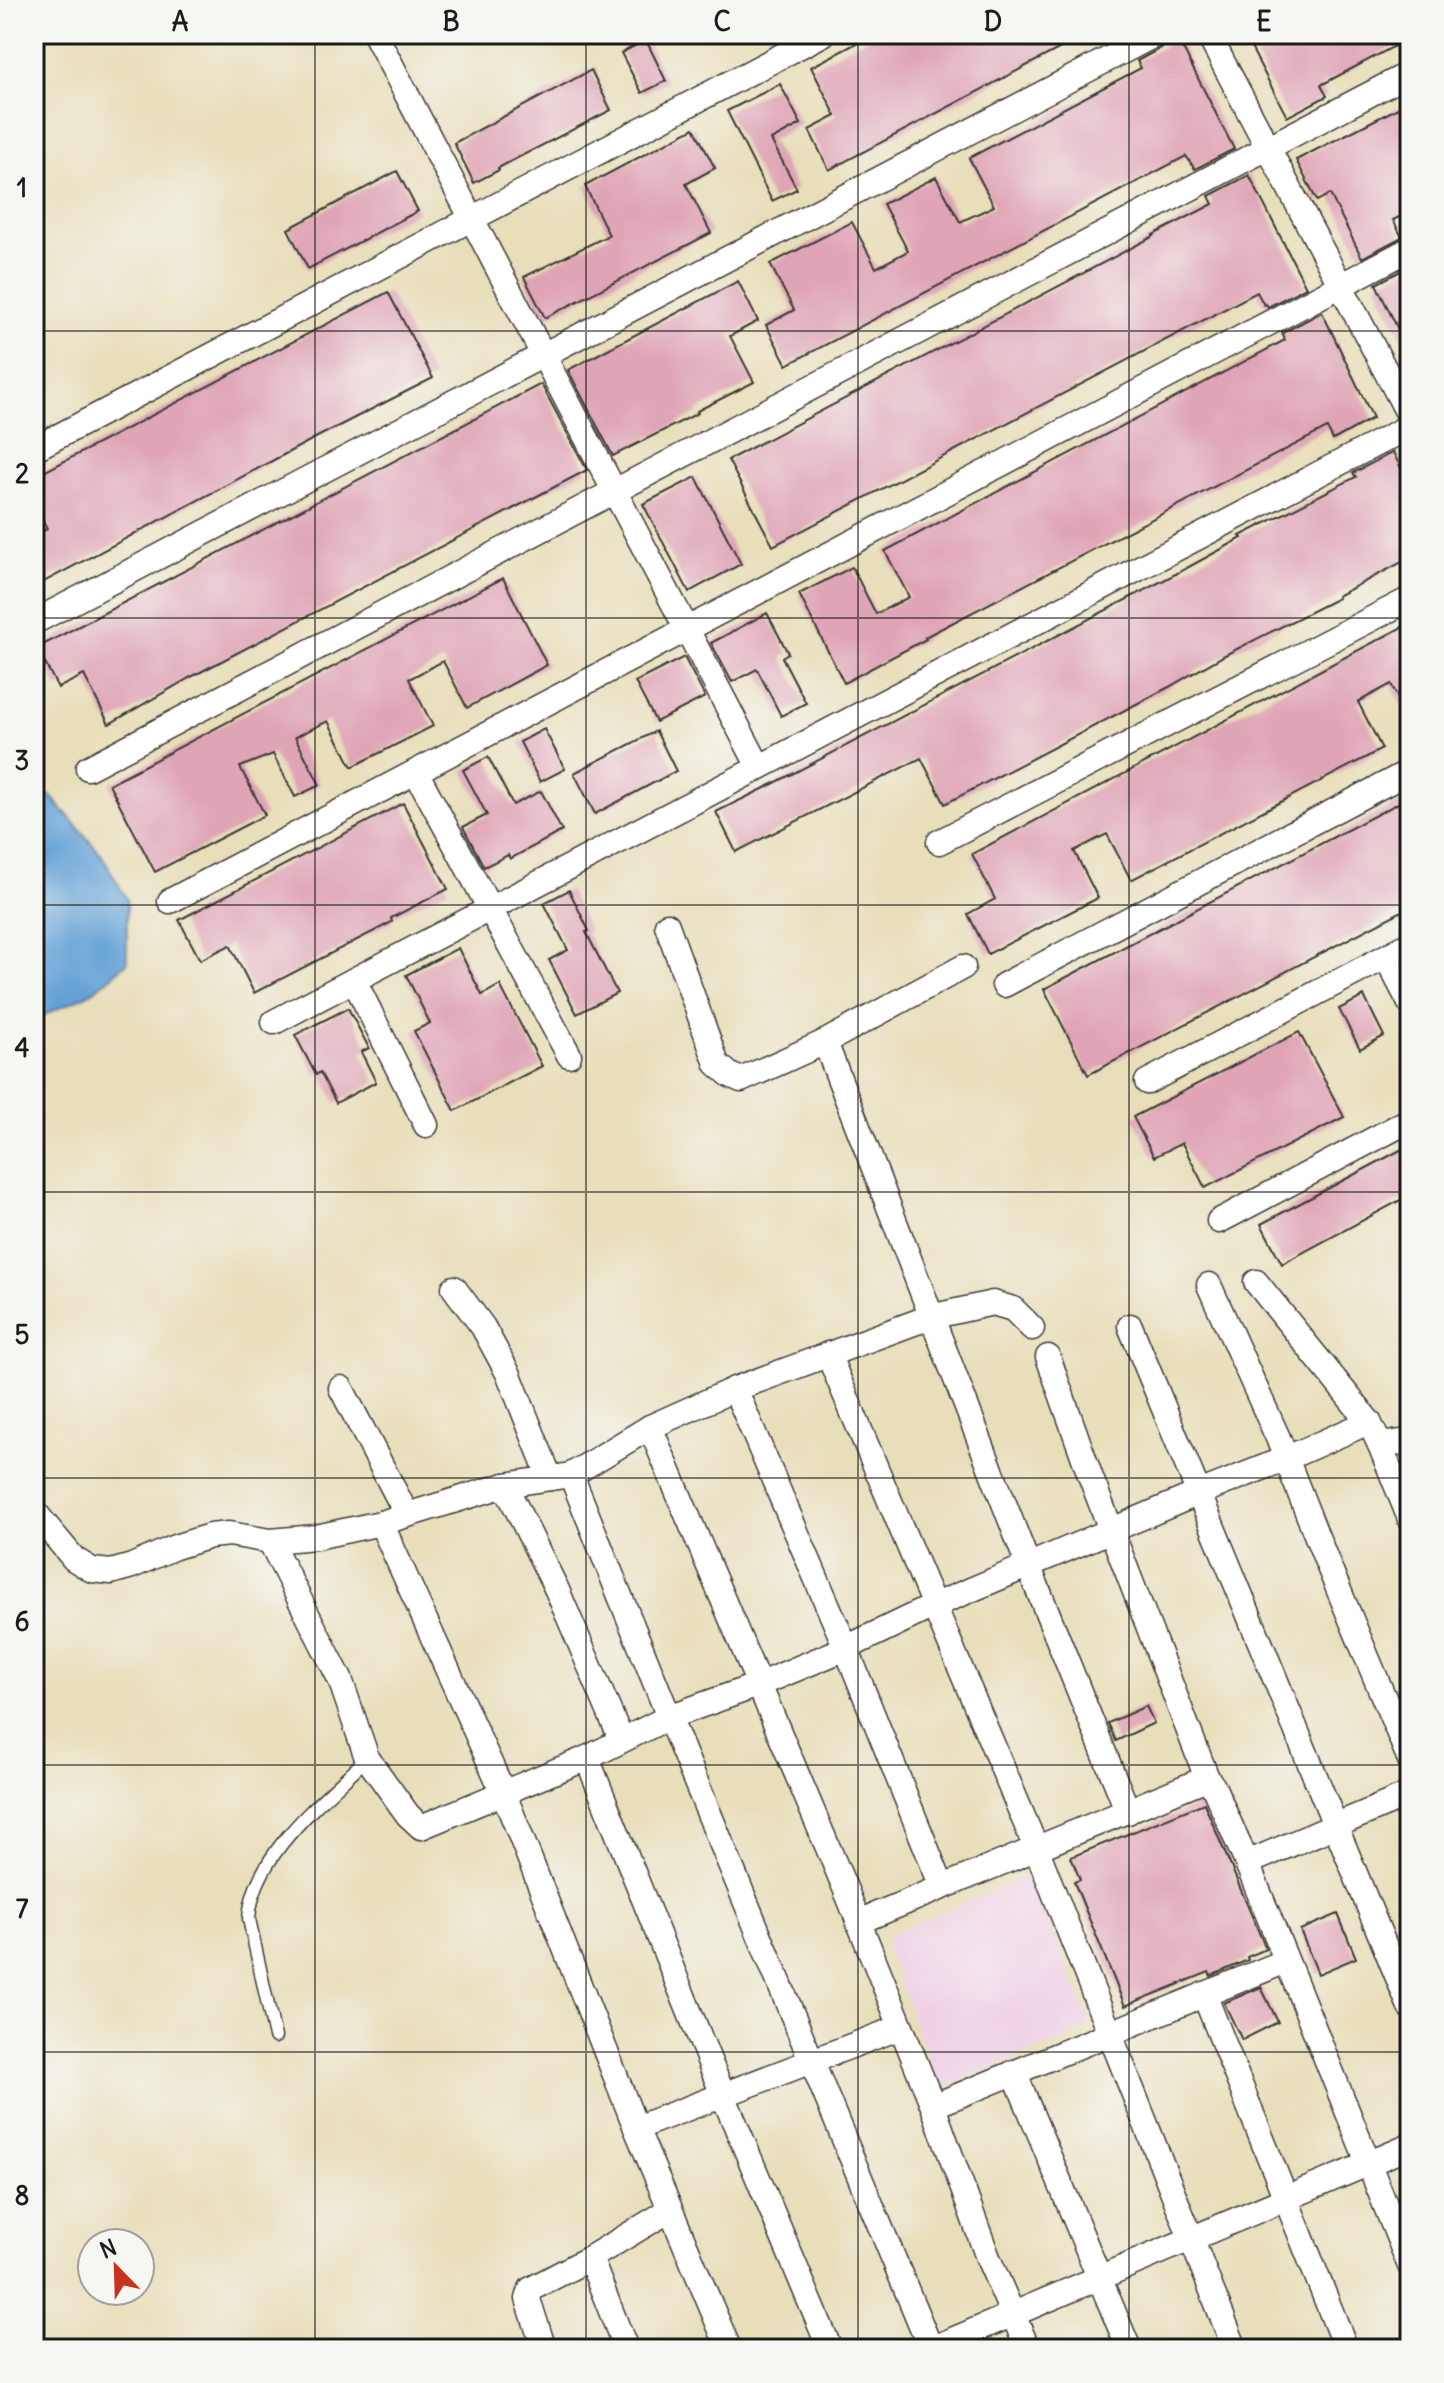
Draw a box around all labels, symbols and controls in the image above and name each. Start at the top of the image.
text: A [172,5,189,38]
text: B [442,5,460,38]
text: C [713,5,731,38]
text: D [984,5,1002,38]
text: E [1256,5,1272,38]
text: 1 [17,171,27,204]
text: 2 [15,457,29,490]
text: 3 [15,744,29,777]
text: 4 [14,1031,30,1064]
text: 5 [15,1318,30,1351]
text: 6 [14,1605,30,1638]
text: 7 [16,1892,29,1925]
text: 8 [15,2179,29,2212]
north arrow [76,2227,156,2307]
text: N [96,2233,121,2264]

